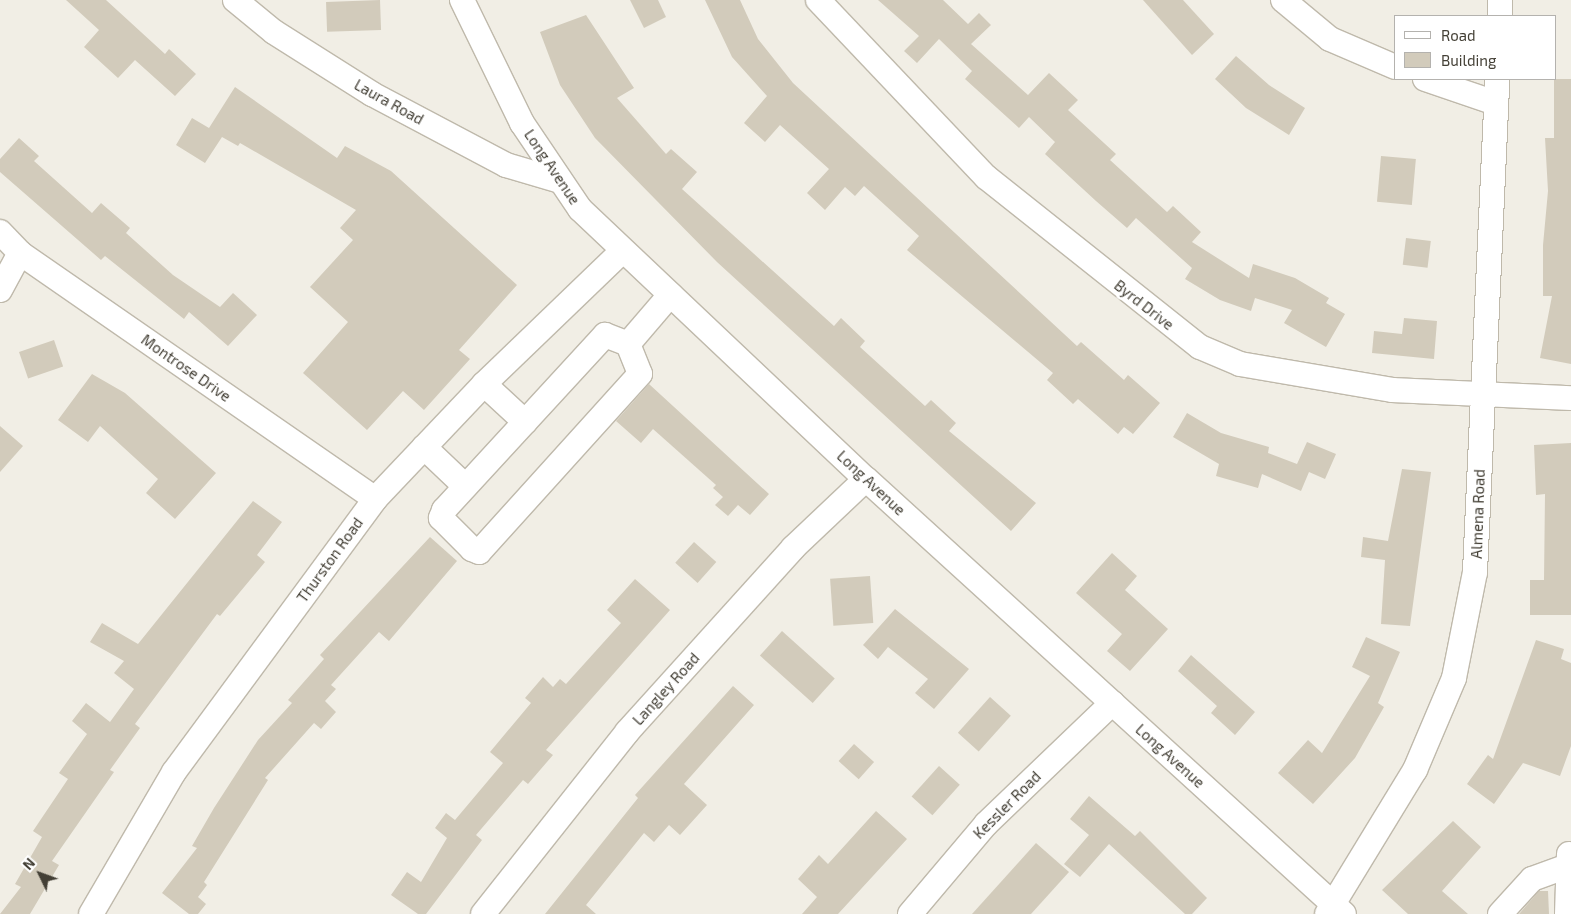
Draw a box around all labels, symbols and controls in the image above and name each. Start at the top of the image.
legend [1394,15,1556,80]
text: Road [1441,26,1476,44]
text: Building [1441,51,1496,69]
street label: Laura Road [351,76,427,128]
street label: Long Avenue [520,126,584,208]
street label: Byrd Drive [1111,276,1177,334]
street label: Montrose Drive [138,330,234,406]
street label: Long Avenue [833,447,909,519]
street label: Almena Road [1467,469,1489,559]
street label: Thurston Road [293,514,367,606]
street label: Langley Road [629,649,703,729]
street label: Long Avenue [1132,720,1208,792]
street label: Kessler Road [969,767,1045,843]
north arrow [15,849,65,899]
text: N [19,854,38,873]

